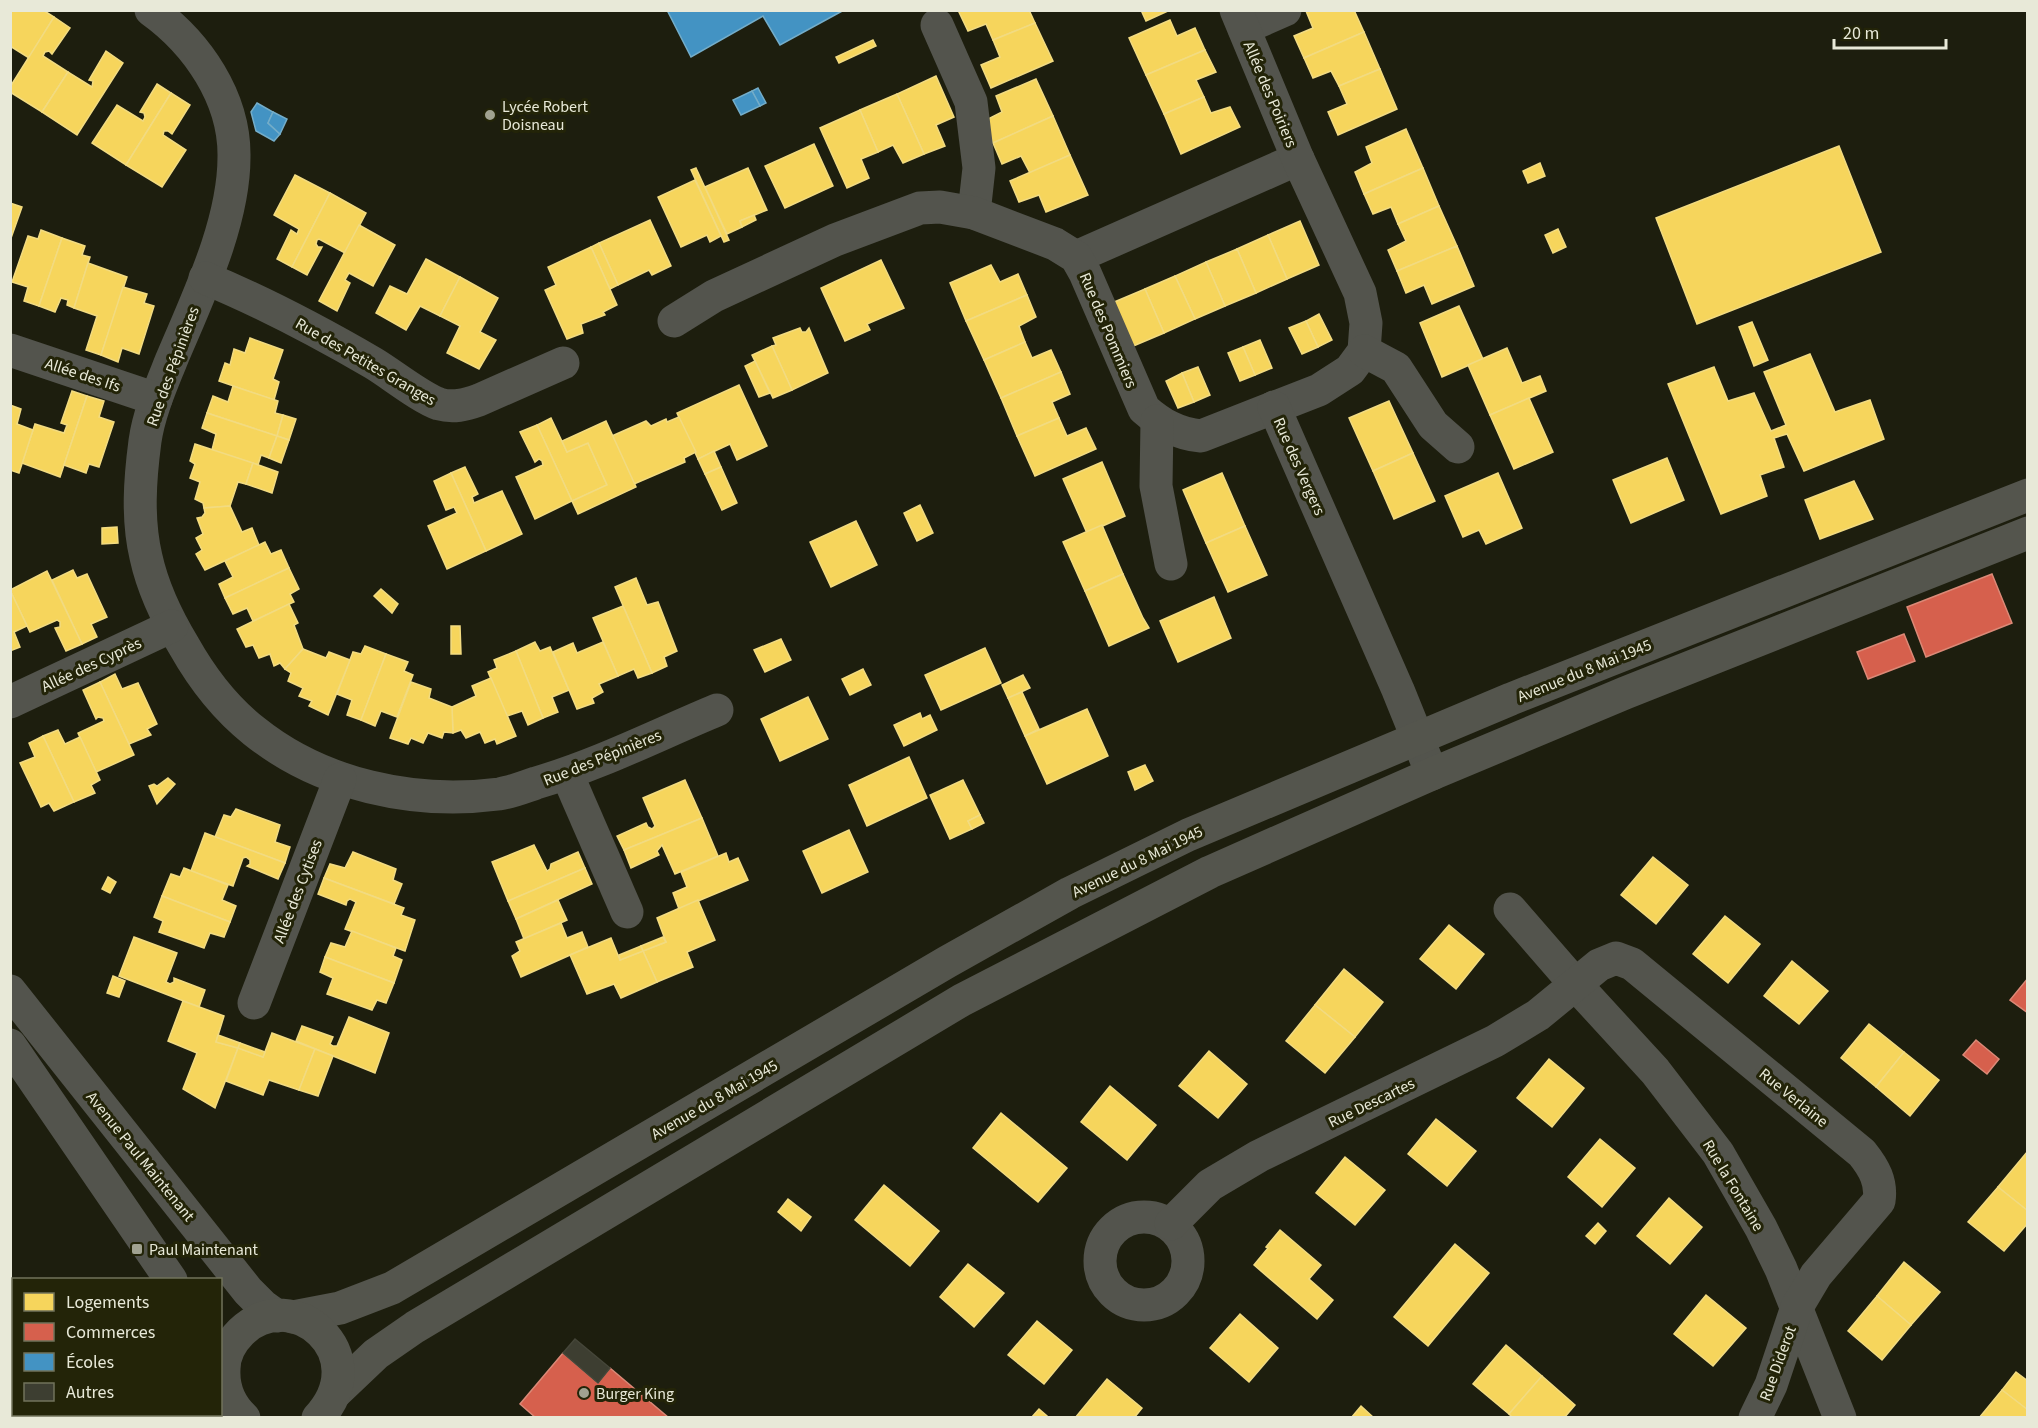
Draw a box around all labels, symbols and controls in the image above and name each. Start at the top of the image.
scale bar [1834,12,1946,50]
text: 20 m [1843,21,1879,46]
street label: Allée des Poiriers [1238,38,1303,151]
place label: Lycée Robert Doisneau [502,96,589,136]
marker: Lycée Robert Doisneau [483,108,497,122]
street label: Rue des Pommiers [1074,269,1142,392]
street label: Rue des Pépinières [141,303,205,429]
street label: Rue des Petites Granges [291,313,440,411]
street label: Allée des Ifs [42,352,124,398]
street label: Rue des Vergers [1268,414,1331,519]
street label: Allée des Cyprès [38,632,145,698]
street label: Avenue du 8 Mai 1945 [1514,634,1655,708]
street label: Rue des Pépinières [540,724,665,792]
street label: Avenue du 8 Mai 1945 [1068,821,1207,903]
street label: Allée des Cytises [268,836,328,947]
street label: Avenue du 8 Mai 1945 [647,1055,782,1145]
street label: Rue Verlaine [1754,1063,1833,1133]
street label: Rue Descartes [1324,1072,1419,1133]
street label: Avenue Paul Maintenant [81,1087,200,1227]
street label: Rue la Fontaine [1697,1136,1769,1235]
place label: Paul Maintenant [149,1239,258,1261]
marker: Paul Maintenant [130,1242,144,1256]
legend [12,1278,222,1416]
text: Logements [66,1290,149,1315]
text: Commerces [66,1320,155,1345]
street label: Rue Diderot [1754,1322,1802,1404]
text: Écoles [66,1350,114,1375]
text: Autres [66,1380,114,1405]
place label: Burger King [596,1383,674,1405]
marker: Burger King [577,1386,591,1400]

